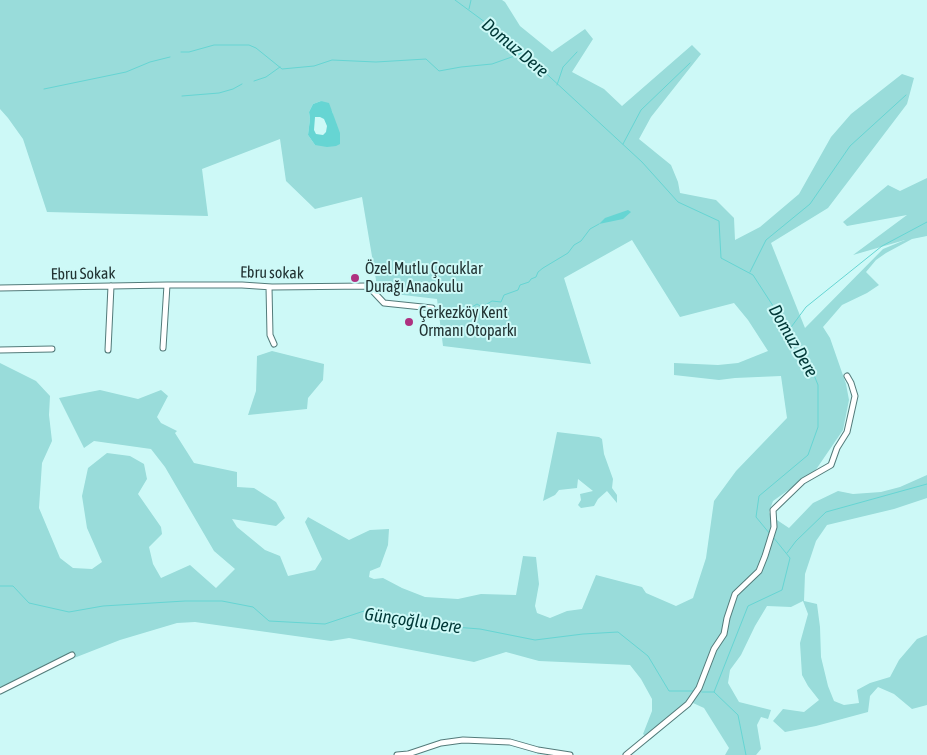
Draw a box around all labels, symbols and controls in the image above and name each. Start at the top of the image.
water label: Domuz Dere [477,14,553,82]
place label: Özel Mutlu Çocuklar Durağı Anaokulu [365,259,483,297]
street label: Ebru sokak [240,263,304,283]
street label: Ebru Sokak [50,264,116,284]
marker: Özel Mutlu Çocuklar Durağı Anaokulu [349,272,361,284]
water label: Domuz Dere [764,301,822,381]
place label: Çerkezköy Kent Ormanı Otoparkı [419,303,517,341]
marker: Çerkezköy Kent Ormanı Otoparkı [403,316,415,328]
water label: Günçoğlu Dere [363,604,463,638]

